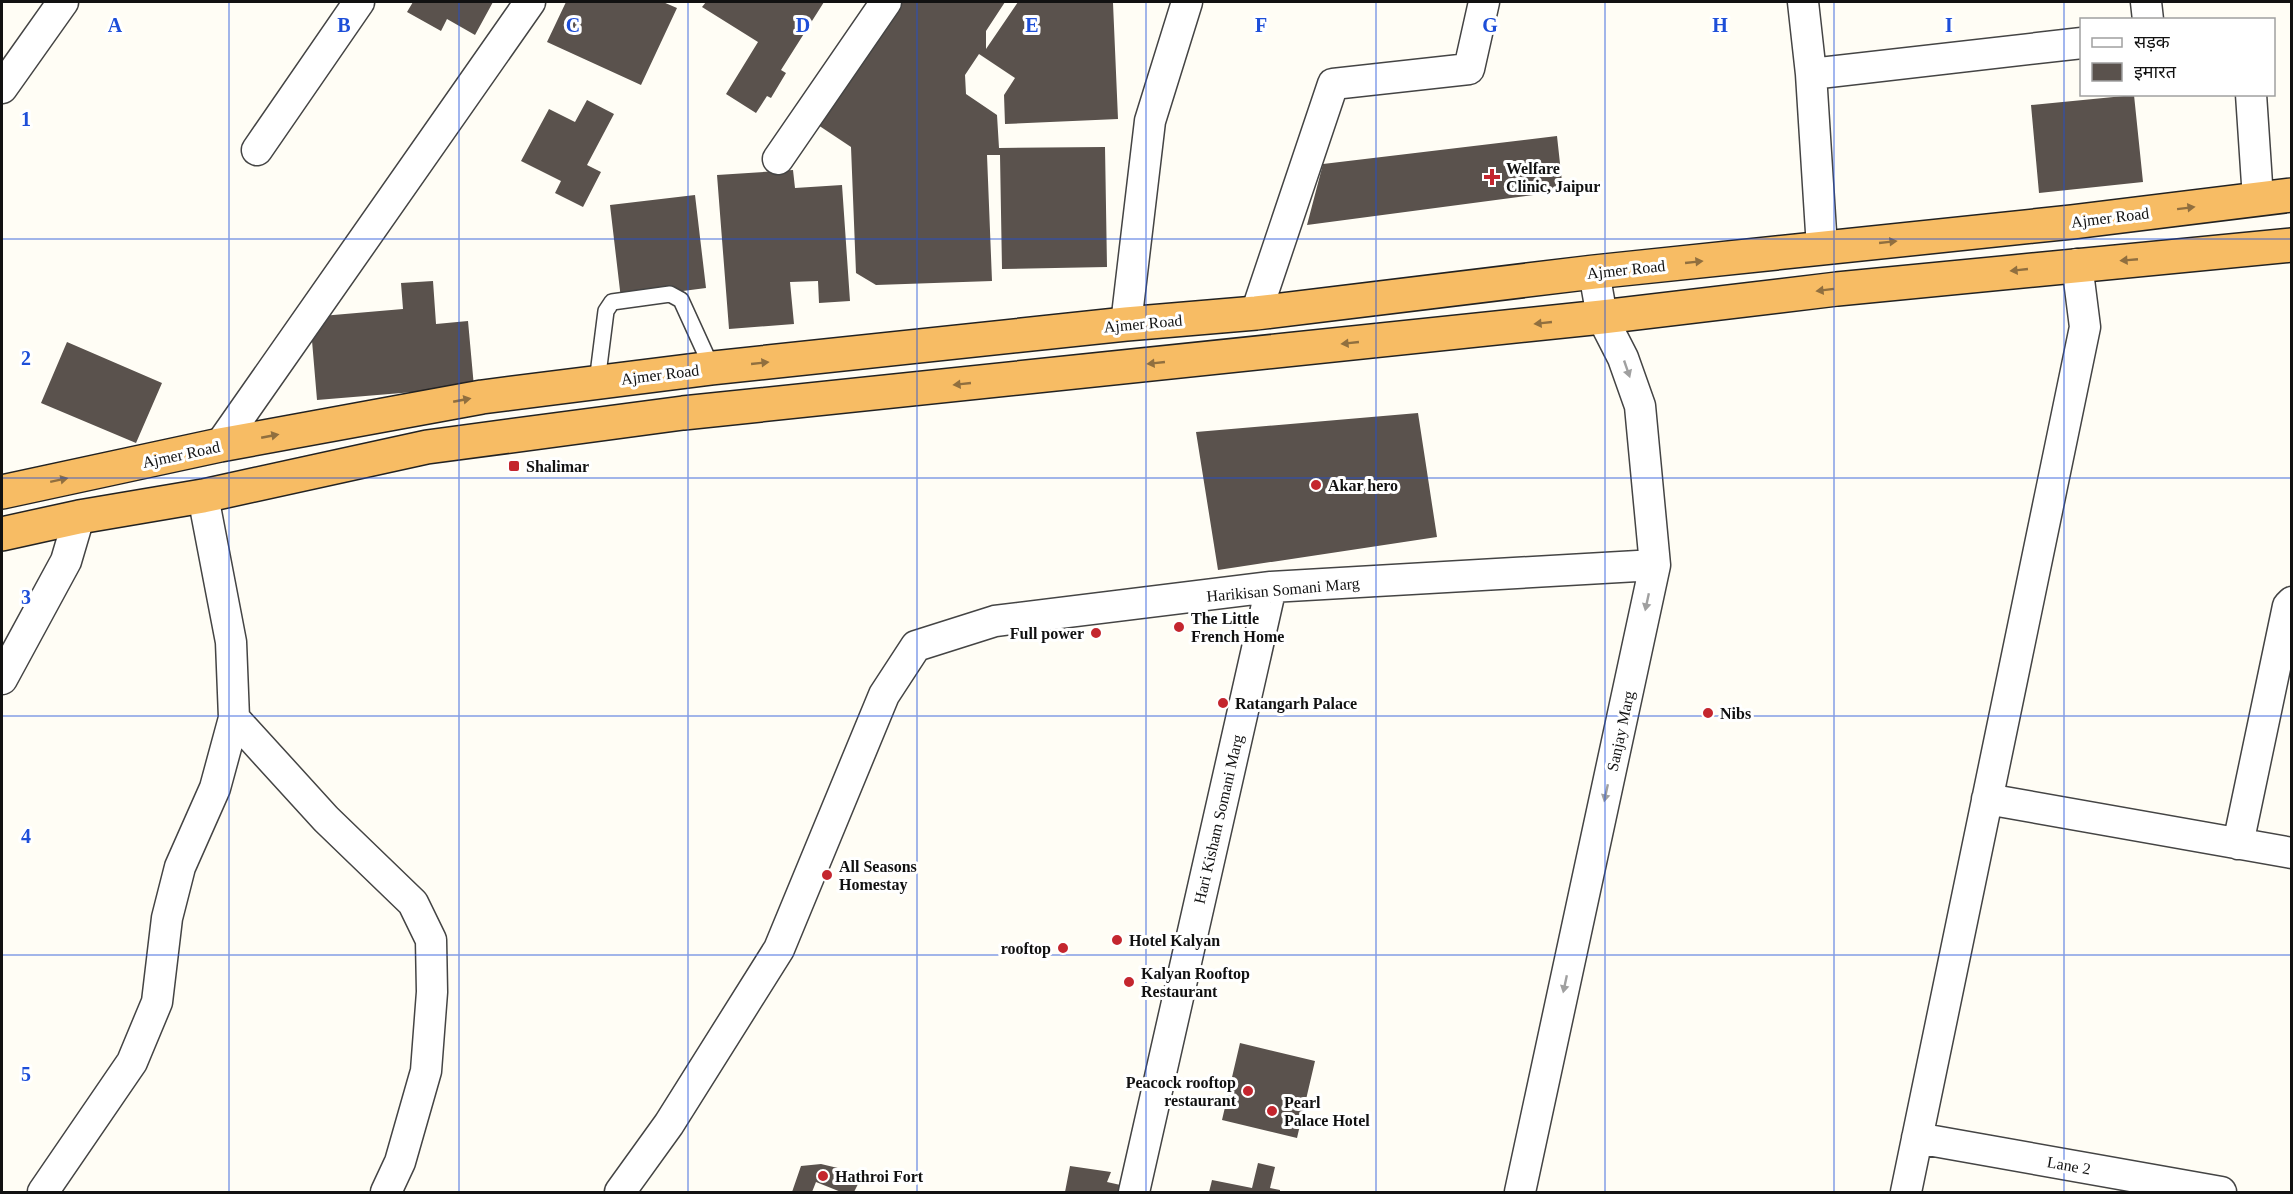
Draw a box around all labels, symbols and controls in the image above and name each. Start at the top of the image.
text: A [108,14,123,36]
text: B [337,14,351,36]
text: C [566,14,580,36]
text: D [796,14,810,36]
text: E [1025,14,1039,36]
text: F [1255,14,1267,36]
text: G [1482,14,1498,36]
text: H [1712,14,1728,36]
text: I [1945,14,1953,36]
legend [2080,18,2275,96]
text: सड़क [2134,32,2171,52]
text: इमारत [2134,62,2177,82]
text: 1 [21,108,31,130]
place label: Welfare Clinic, Jaipur [1506,160,1600,196]
marker: Welfare Clinic, Jaipur [1483,168,1501,186]
one-way arrow [2176,203,2195,213]
street label: Ajmer Road [2070,204,2150,232]
one-way arrow [1878,237,1897,246]
one-way arrow [2119,255,2138,265]
street label: Ajmer Road [1586,257,1666,283]
one-way arrow [1684,257,1703,266]
one-way arrow [2009,265,2028,275]
one-way arrow [1815,285,1834,295]
street label: Ajmer Road [1103,312,1183,336]
one-way arrow [1534,318,1553,328]
one-way arrow [1340,338,1359,348]
text: 2 [21,347,31,369]
one-way arrow [750,358,769,367]
one-way arrow [1146,359,1165,368]
one-way arrow [1623,360,1633,378]
street label: Ajmer Road [620,361,700,389]
one-way arrow [952,379,971,389]
one-way arrow [453,395,472,404]
one-way arrow [261,431,280,440]
street label: Ajmer Road [141,438,222,472]
place label: Shalimar [526,458,589,475]
marker: Shalimar [507,459,521,473]
one-way arrow [49,474,68,484]
place label: Akar hero [1328,477,1398,494]
marker: Akar hero [1309,478,1323,492]
street label: Harikisan Somani Marg [1206,574,1360,606]
text: 3 [21,586,31,608]
one-way arrow [1642,593,1652,612]
place label: The Little French Home [1191,610,1284,645]
marker: The Little French Home [1172,620,1186,634]
place label: Full power [1010,625,1084,643]
marker: Full power [1089,626,1103,640]
street label: Sanjay Marg [1604,689,1638,773]
place label: Ratangarh Palace [1235,695,1357,713]
marker: Ratangarh Palace [1216,696,1230,710]
place label: Nibs [1720,705,1751,722]
marker: Nibs [1701,706,1715,720]
street label: Hari Kisham Somani Marg [1191,733,1247,906]
one-way arrow [1601,784,1611,802]
text: 4 [21,825,31,847]
place label: All Seasons Homestay [839,858,917,894]
marker: All Seasons Homestay [820,868,834,882]
place label: Hotel Kalyan [1129,932,1220,950]
marker: Hotel Kalyan [1110,933,1124,947]
place label: rooftop [1001,940,1051,958]
marker: rooftop [1056,941,1070,955]
place label: Kalyan Rooftop Restaurant [1141,965,1250,1000]
one-way arrow [1560,974,1570,993]
marker: Kalyan Rooftop Restaurant [1122,975,1136,989]
text: 5 [21,1063,31,1085]
place label: Peacock rooftop restaurant [1126,1074,1237,1109]
marker: Peacock rooftop restaurant [1241,1084,1255,1098]
place label: Pearl Palace Hotel [1284,1094,1370,1129]
marker: Pearl Palace Hotel [1265,1104,1279,1118]
street label: Lane 2 [2046,1153,2092,1178]
place label: Hathroi Fort [835,1168,924,1185]
marker: Hathroi Fort [816,1169,830,1183]

